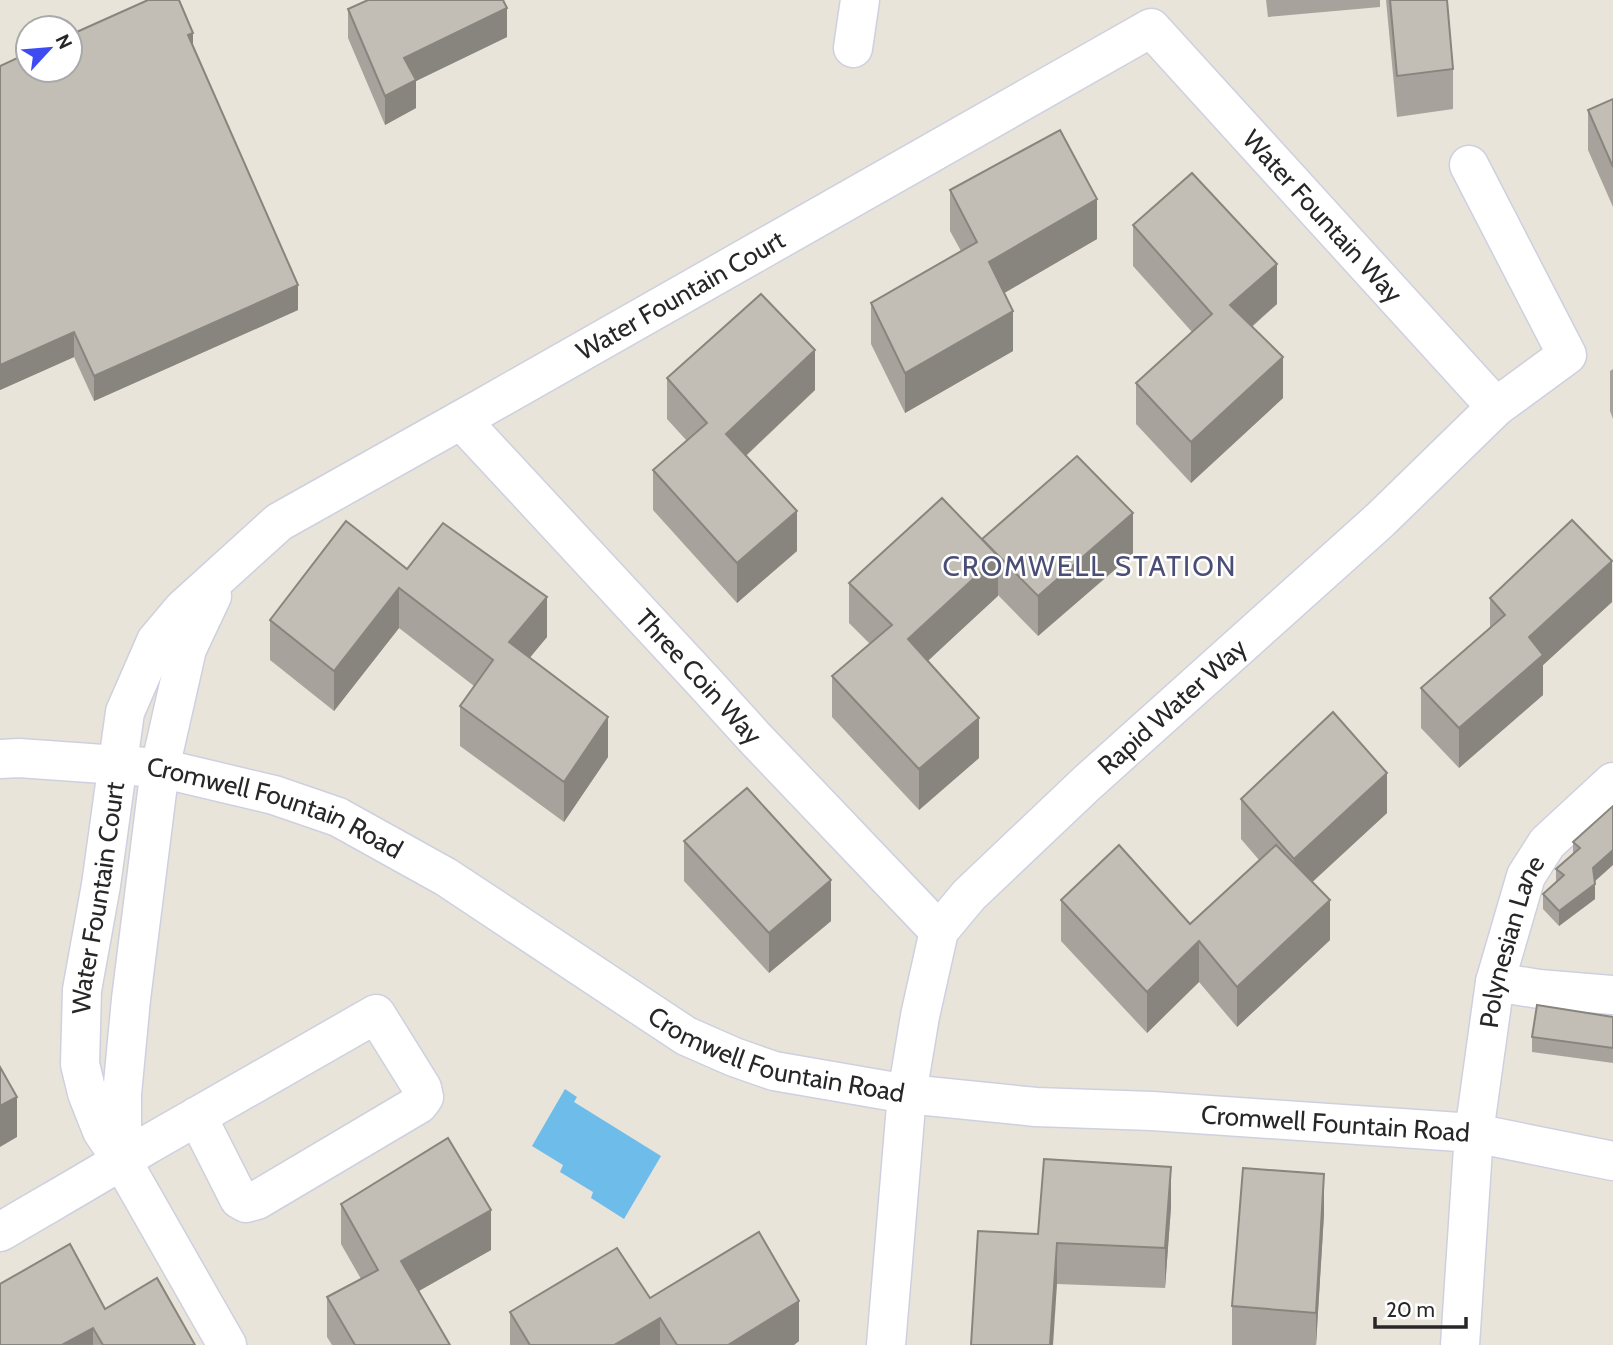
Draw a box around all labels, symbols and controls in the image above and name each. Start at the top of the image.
north arrow [14,14,84,84]
text: N [51,31,77,53]
street label: Water Fountain Way [1236,123,1409,310]
street label: Water Fountain Court [571,223,791,367]
district label: CROMWELL STATION [943,549,1237,583]
street label: Three Coin Way [629,602,769,751]
street label: Rapid Water Way [1091,632,1253,782]
street label: Cromwell Fountain Road [146,751,408,866]
street label: Water Fountain Court [65,780,131,1014]
street label: Polynesian Lane [1473,849,1551,1030]
street label: Cromwell Fountain Road [642,999,907,1109]
street label: Cromwell Fountain Road [1200,1098,1471,1149]
scale bar [1375,1286,1466,1330]
text: 20 m [1386,1297,1435,1322]

